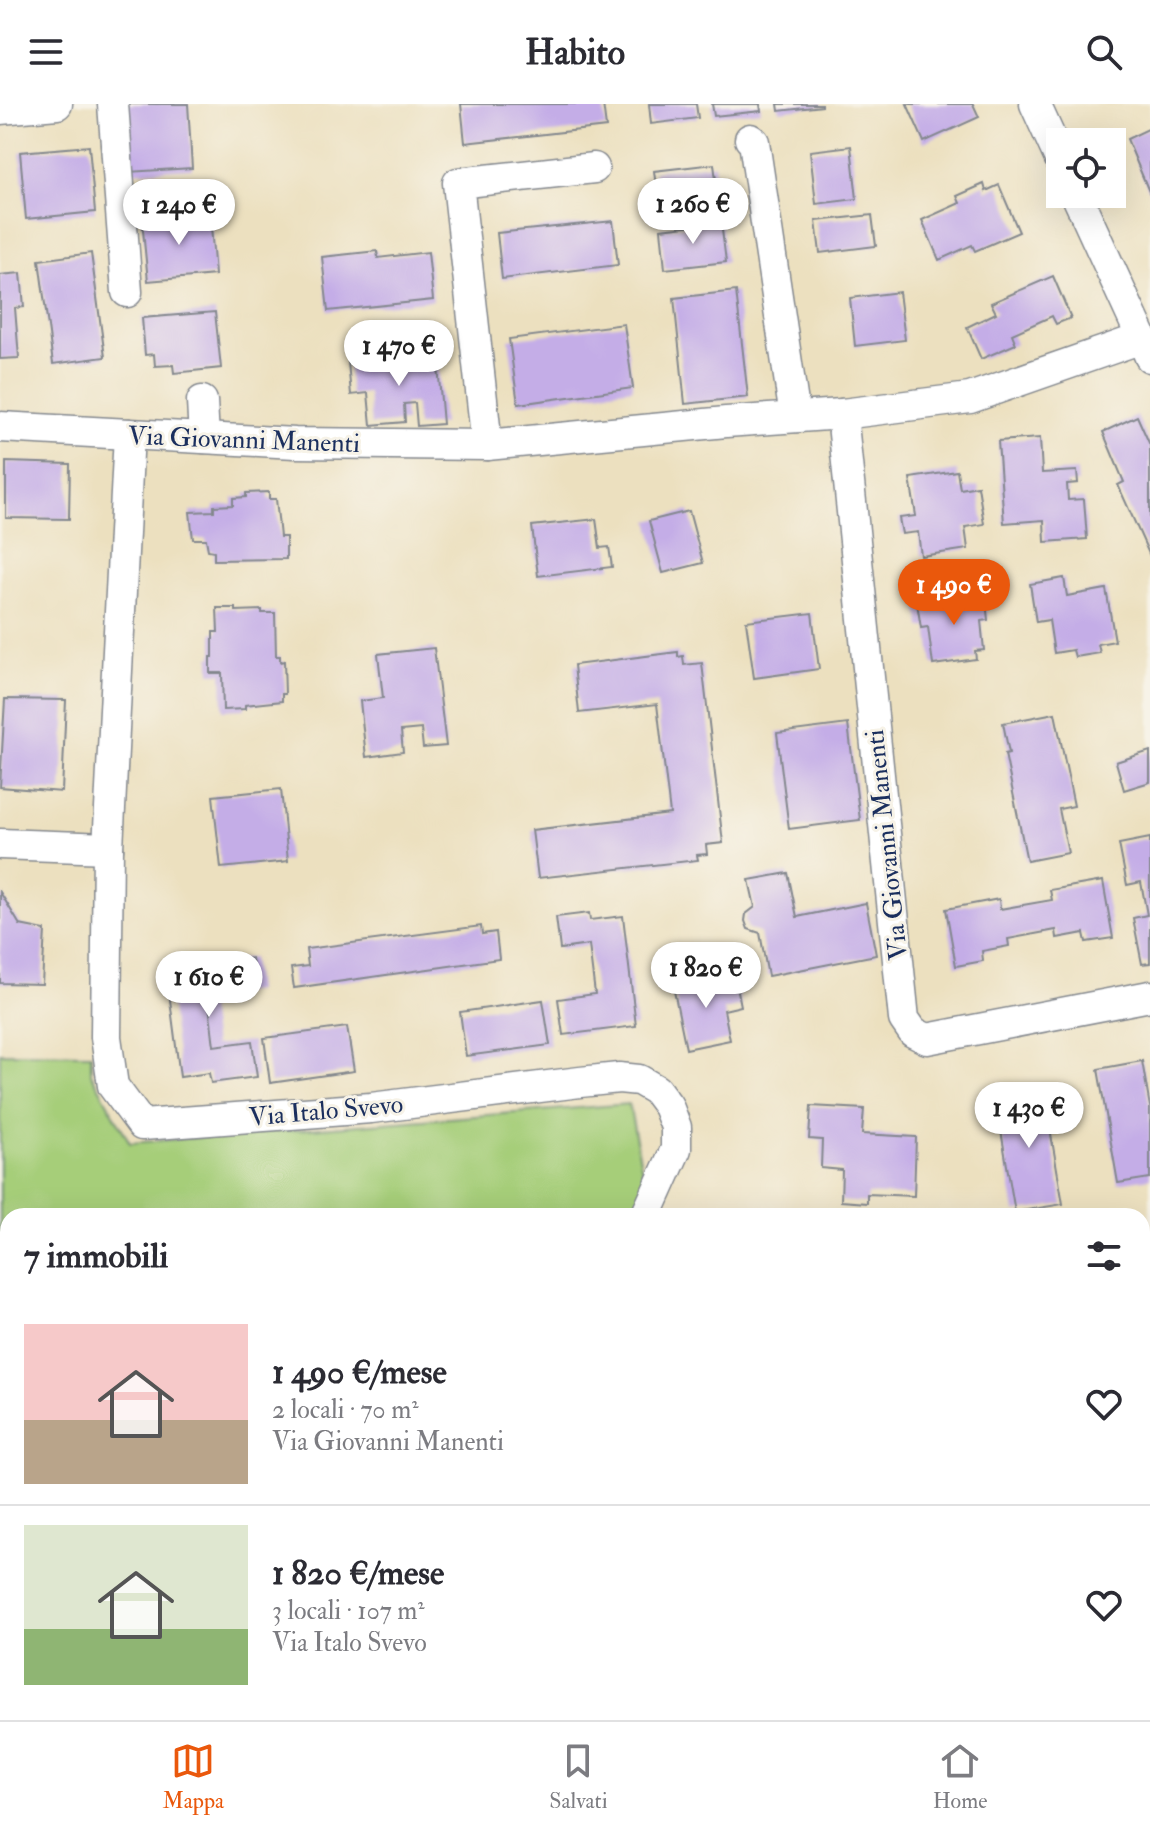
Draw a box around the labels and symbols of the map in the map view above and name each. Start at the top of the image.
pin: 1 260 € [619,178,767,246]
pin: 1 240 € [105,179,253,247]
pin: 1 470 € [325,320,473,388]
street label: Via Giovanni Manenti [128,420,360,460]
pin: 1 490 € [880,559,1028,627]
street label: Via Giovanni Manenti [859,728,915,962]
pin: 1 820 € [632,942,780,1010]
pin: 1 610 € [135,951,283,1019]
pin: 1 430 € [955,1082,1103,1150]
street label: Via Italo Svevo [248,1088,405,1134]

